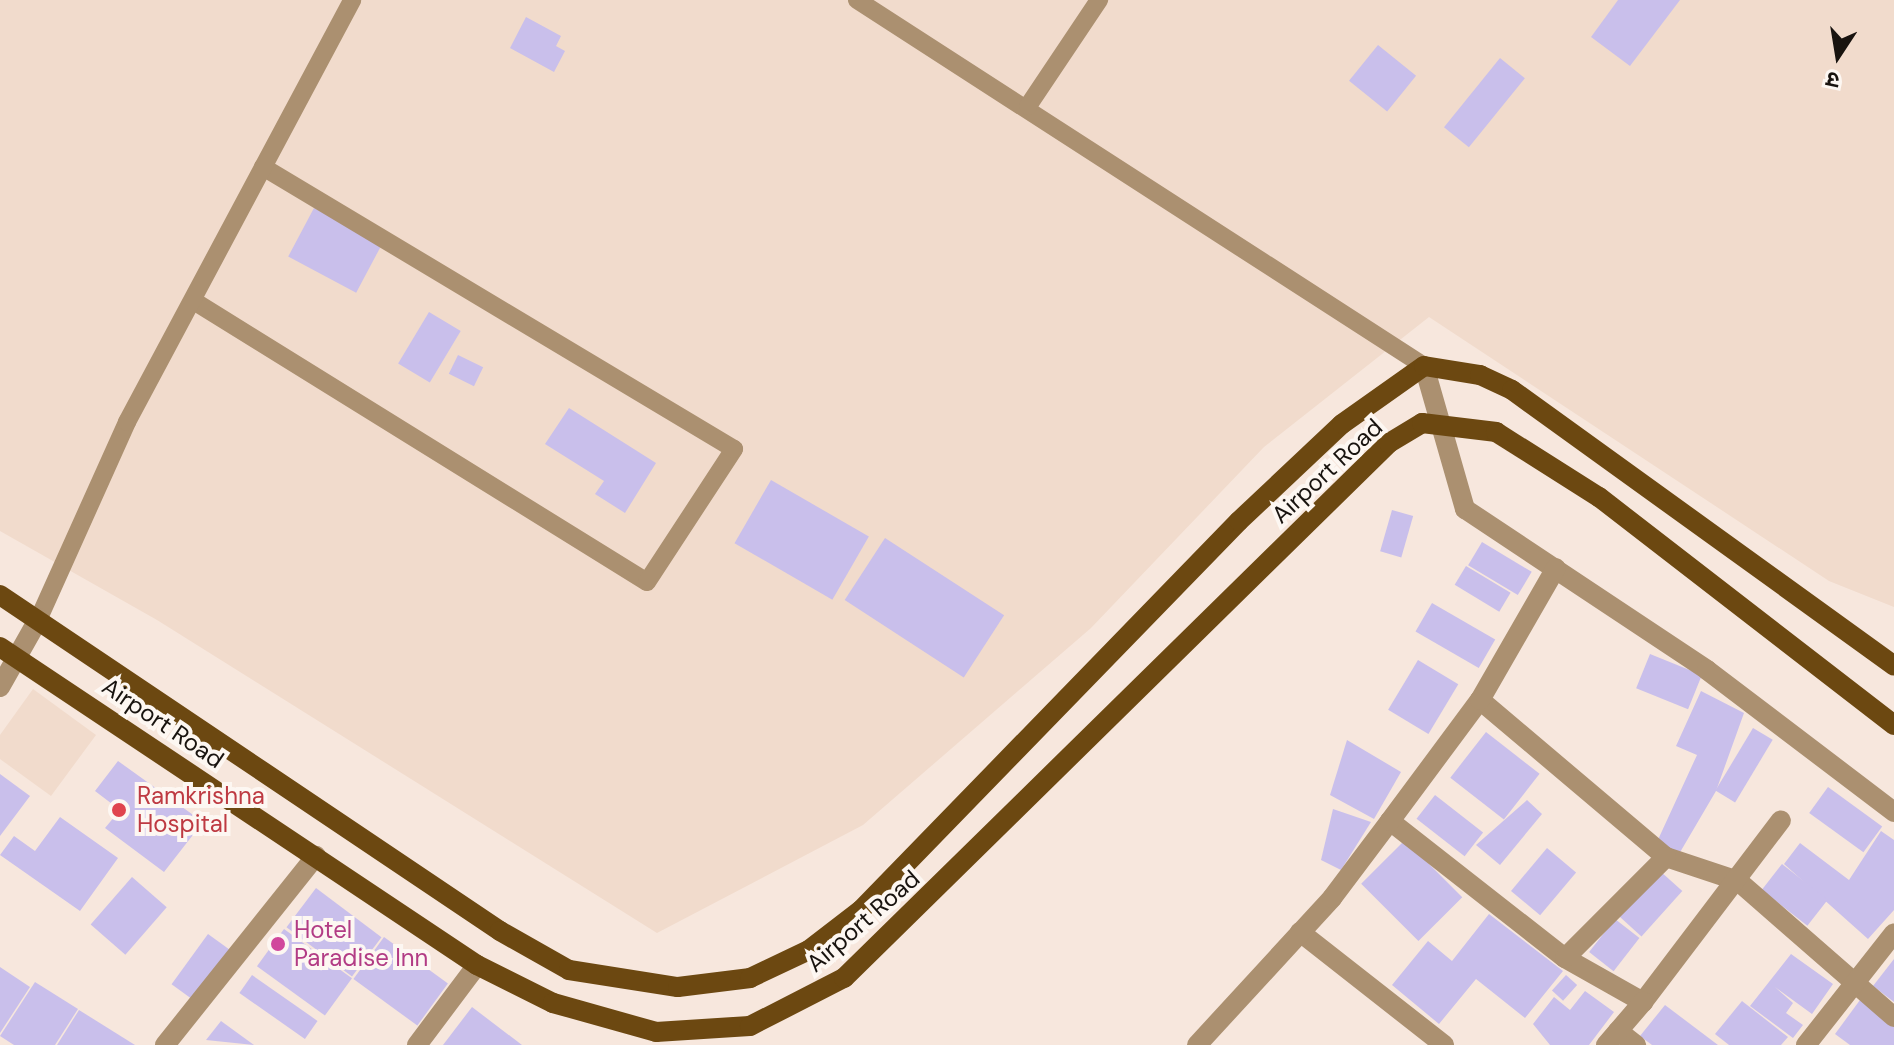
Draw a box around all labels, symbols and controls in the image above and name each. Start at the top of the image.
north arrow [1798,16,1878,96]
text: उ [1824,64,1842,95]
street label: Airport Road [1266,413,1388,529]
street label: Airport Road [97,672,229,774]
place label: Ramkrishna Hospital [137,782,265,838]
marker: Ramkrishna Hospital [108,799,130,821]
street label: Airport Road [801,864,925,978]
place label: Hotel Paradise Inn [294,916,428,972]
marker: Hotel Paradise Inn [269,935,287,953]

